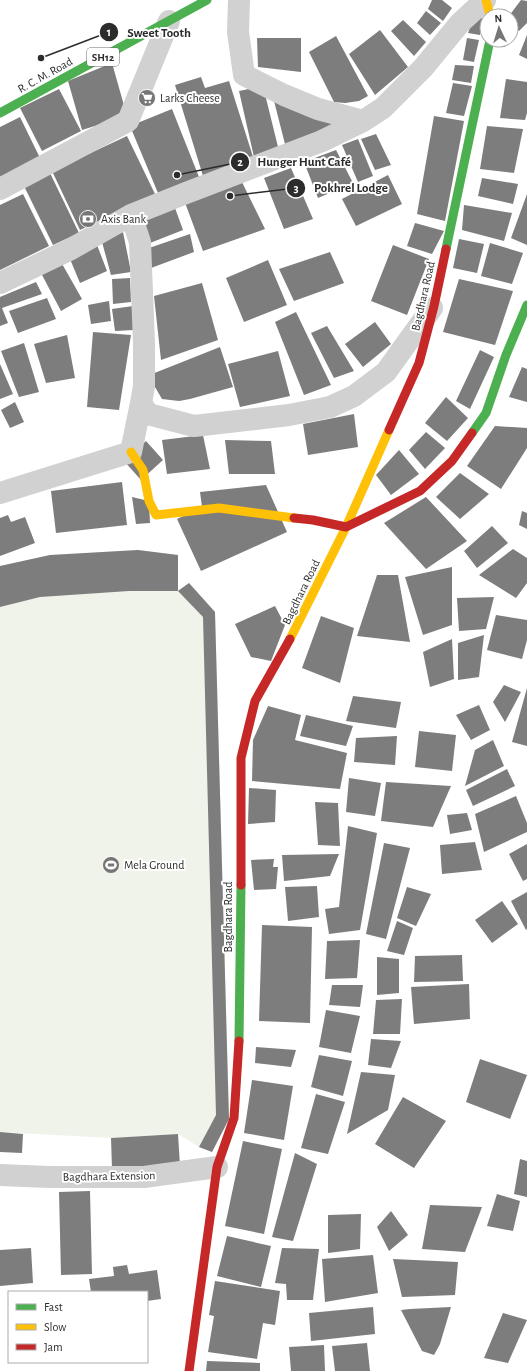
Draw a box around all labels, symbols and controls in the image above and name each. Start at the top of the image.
north arrow [479,8,519,48]
text: N [494,13,503,24]
callout: Sweet Tooth [99,20,199,45]
text: 1 [107,26,111,38]
text: Sweet Tooth [127,27,191,40]
road number: SH12 [87,48,119,66]
street label: R. C. M. Road [16,55,74,95]
supermarket icon: Larks Cheese [137,88,157,108]
place label: Larks Cheese [160,92,220,104]
callout: Hunger Hunt Café [230,149,359,174]
text: 2 [237,156,243,168]
text: Hunger Hunt Café [257,156,351,169]
callout: Pokhrel Lodge [286,175,396,200]
text: 3 [293,182,299,194]
text: Pokhrel Lodge [314,182,388,195]
bank icon: Axis Bank [78,209,98,229]
place label: Axis Bank [101,213,147,225]
street label: Bagdhara Road [409,260,437,332]
street label: Bagdhara Road [280,558,322,626]
sports icon: Mela Ground [101,855,121,875]
place label: Mela Ground [124,859,184,871]
street label: Bagdhara Road [222,882,234,952]
street label: Bagdhara Extension [63,1169,155,1183]
legend [8,1291,148,1363]
text: Fast [44,1301,63,1313]
text: Slow [44,1321,66,1333]
text: Jam [44,1341,63,1353]

